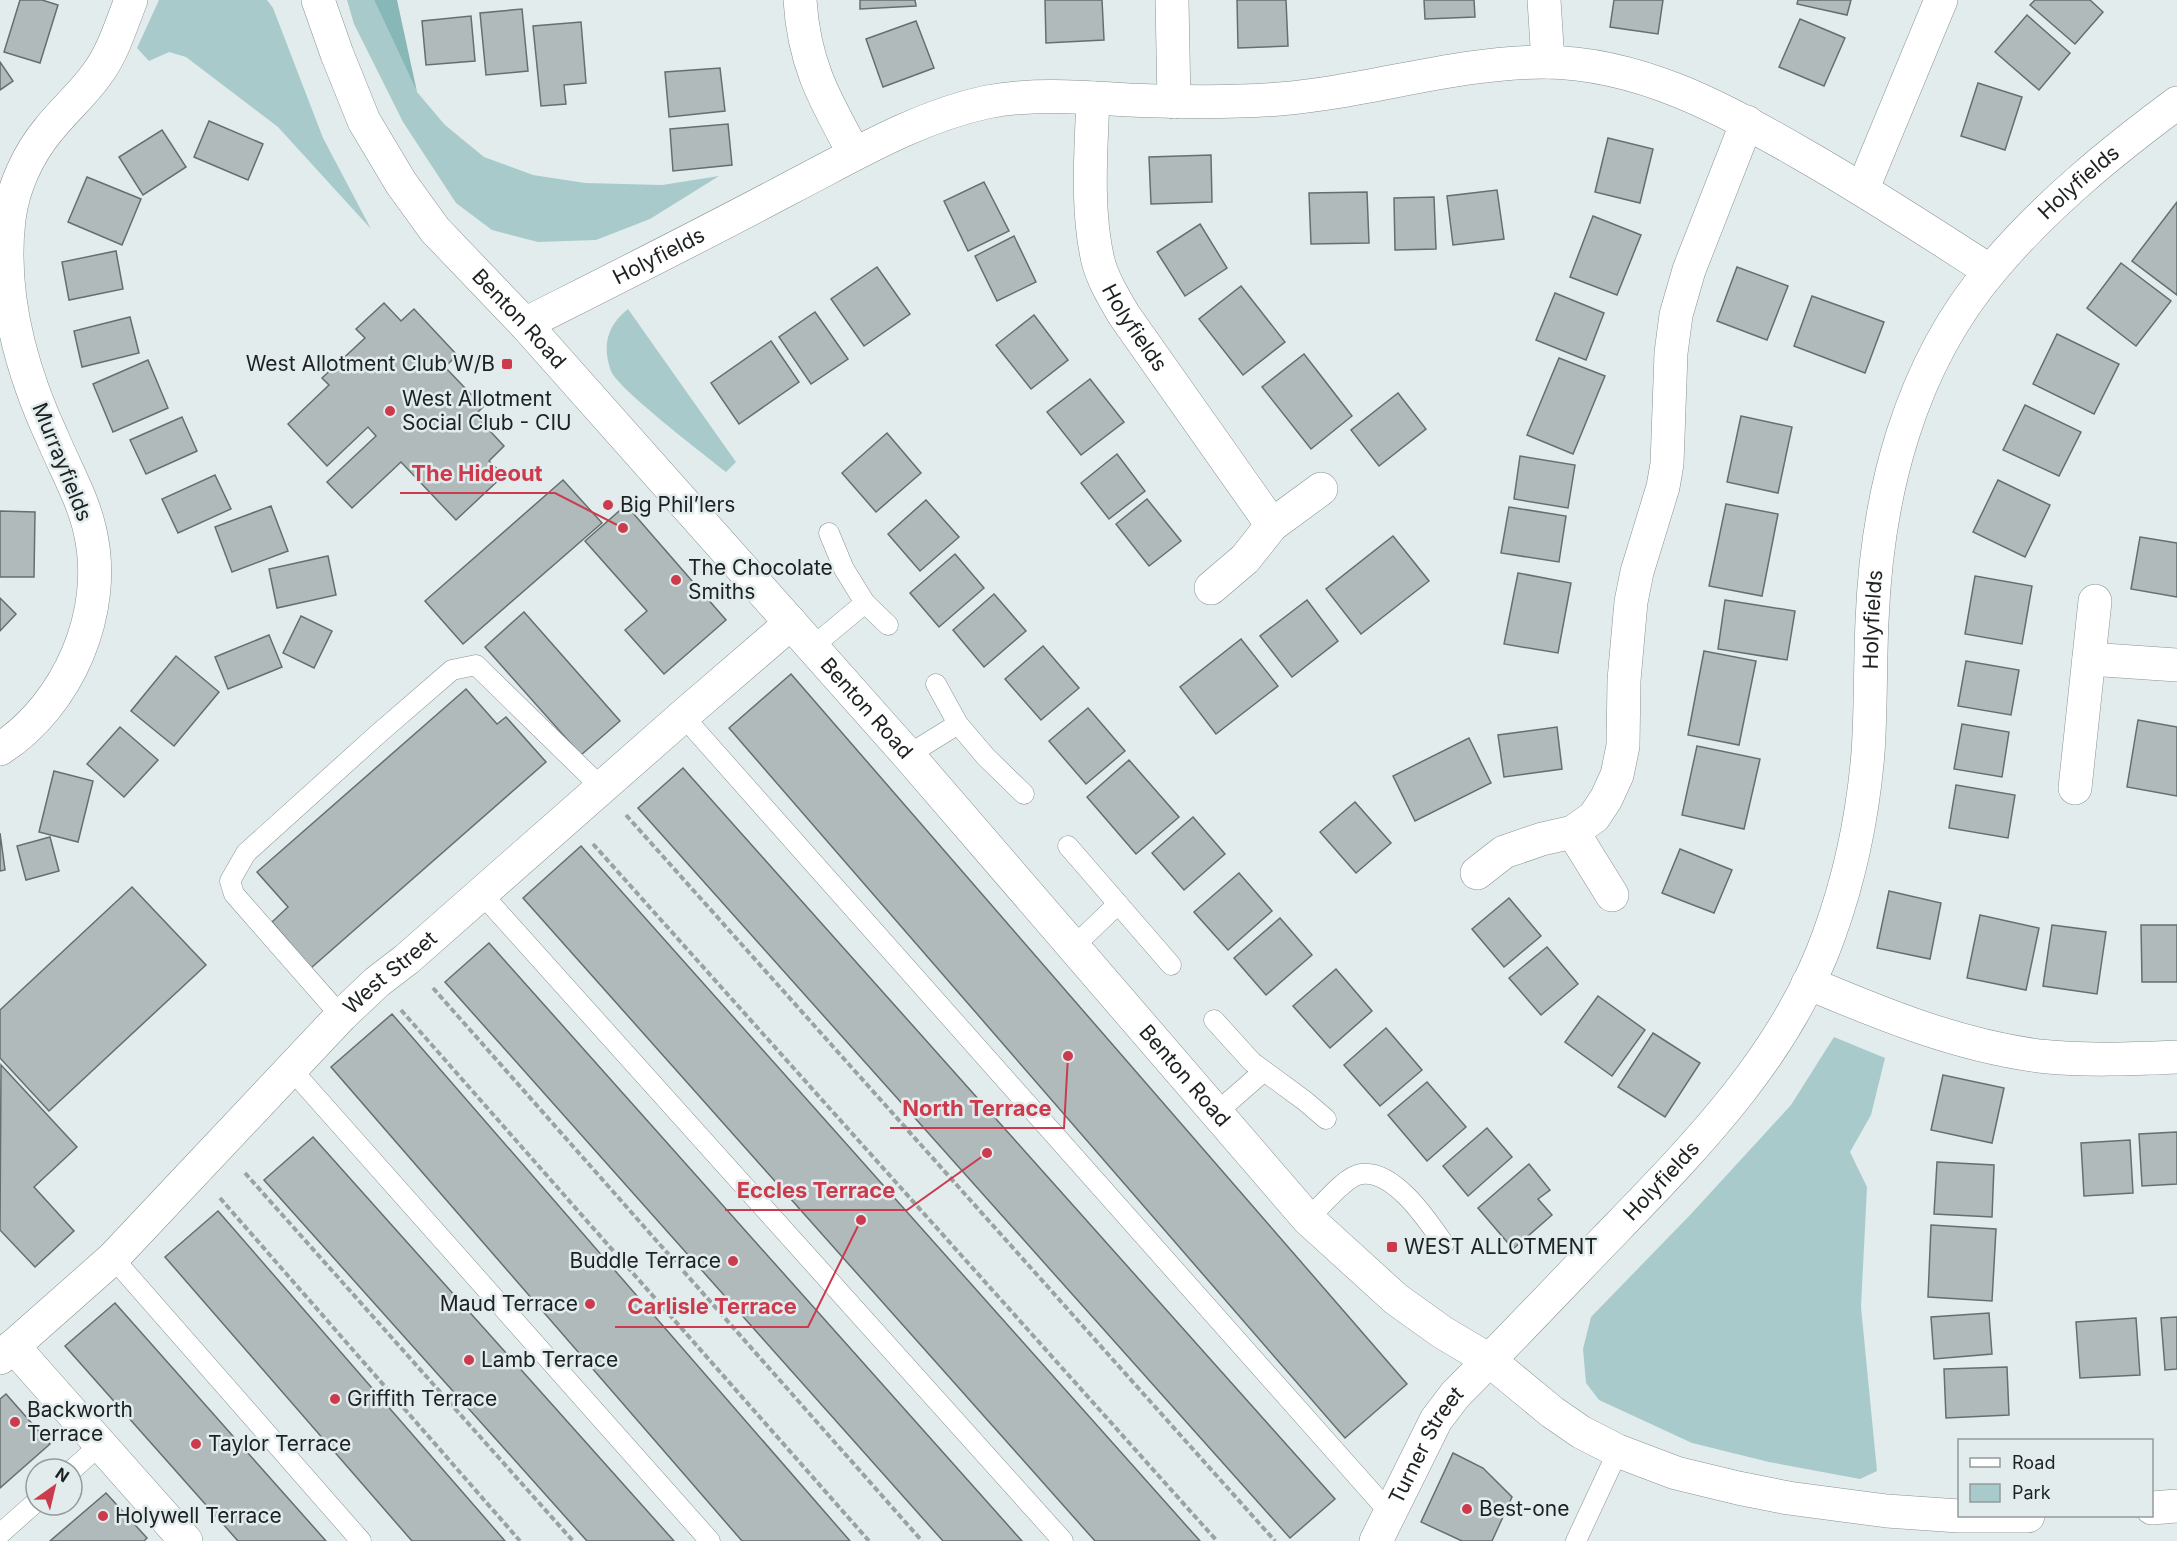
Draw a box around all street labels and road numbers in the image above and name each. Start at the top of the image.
street label: Holyfields [2033,140,2124,224]
street label: Holyfields [608,222,709,290]
street label: Benton Road [467,264,572,373]
street label: Holyfields [1097,280,1173,376]
street label: Murrayfields [27,399,98,525]
street label: Holyfields [1858,568,1888,669]
street label: Benton Road [815,652,918,764]
street label: West Street [338,925,442,1019]
street label: Benton Road [1134,1019,1236,1132]
street label: Holyfields [1618,1136,1704,1225]
street label: Turner Street [1383,1381,1468,1508]

